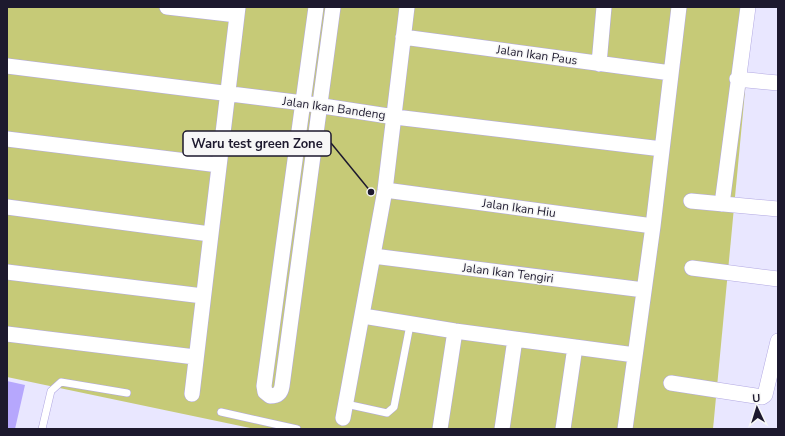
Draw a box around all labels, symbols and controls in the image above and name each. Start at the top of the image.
street label: Jalan Ikan Paus [495,41,579,69]
street label: Jalan Ikan Bandeng [280,93,387,123]
callout: Waru test green Zone [183,131,331,156]
text: Waru test green Zone [191,135,323,153]
street label: Jalan Ikan Hiu [480,195,557,221]
street label: Jalan Ikan Tengiri [460,259,555,287]
north arrow [737,388,777,428]
text: U [752,391,761,406]

